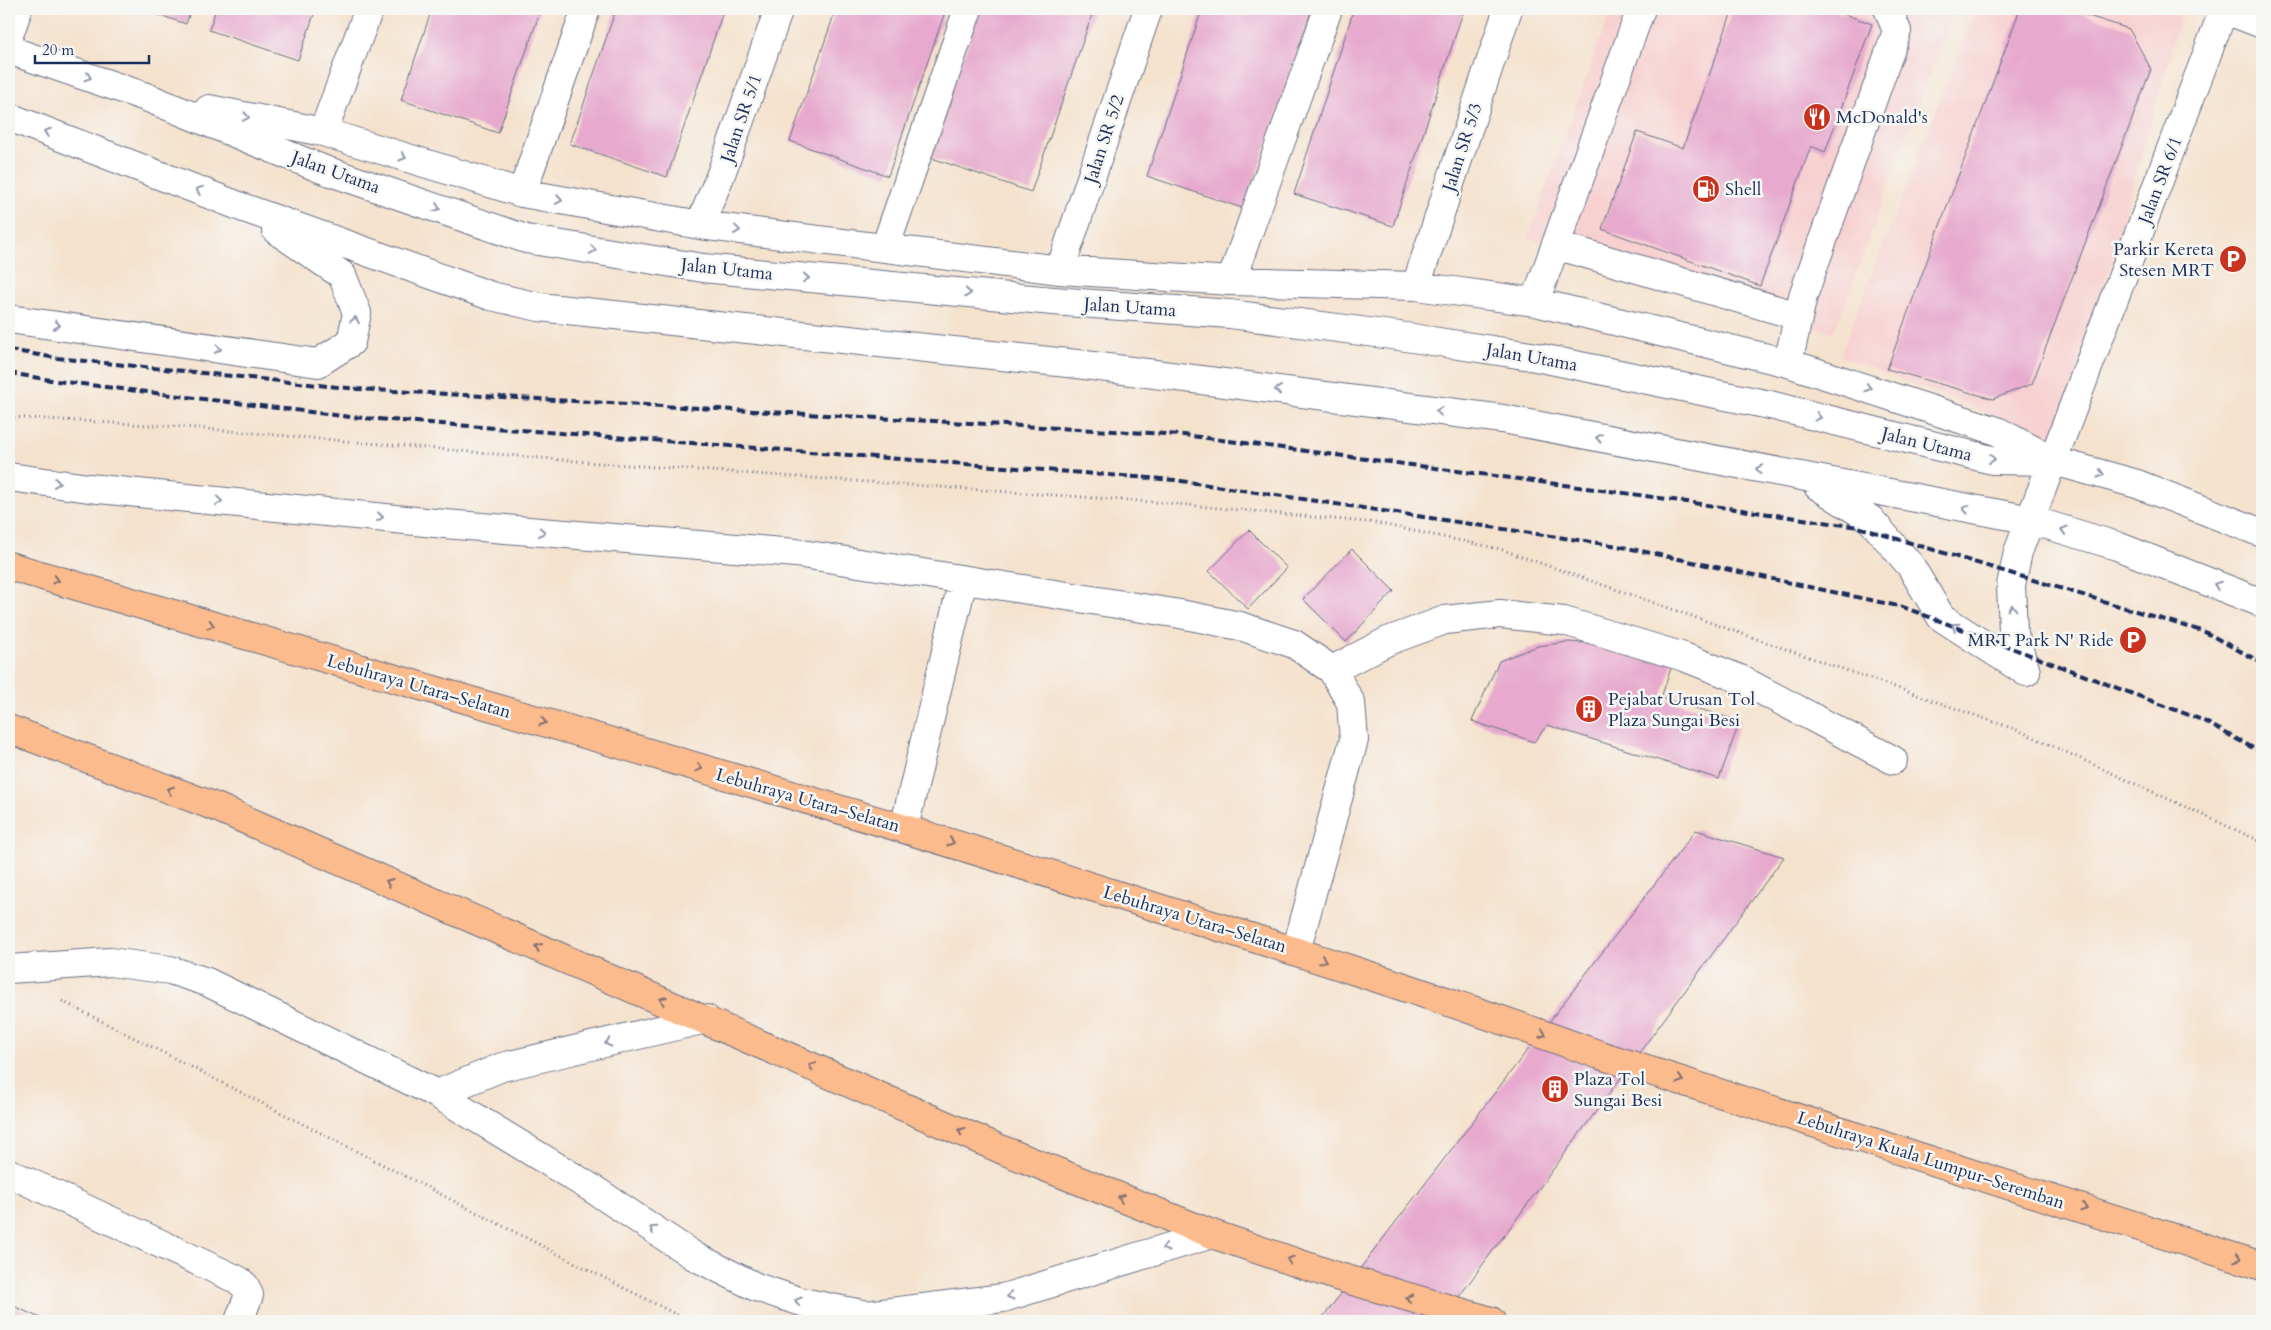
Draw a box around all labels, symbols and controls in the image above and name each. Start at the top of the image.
scale bar [35,32,149,64]
text: 20 m [42,40,74,60]
one-way arrow [83,71,92,81]
street label: Jalan SR 5/1 [714,71,768,169]
street label: Jalan SR 5/2 [1077,92,1131,190]
street label: Jalan SR 5/3 [1435,100,1489,198]
restaurant icon: McDonald's [1802,102,1832,132]
place label: McDonald's [1836,105,1928,130]
one-way arrow [241,111,250,121]
one-way arrow [43,128,52,138]
street label: Jalan SR 6/1 [2131,133,2189,230]
street label: Jalan Utama [285,144,384,200]
one-way arrow [398,151,407,161]
fuel station icon: Shell [1691,174,1721,204]
place label: Shell [1725,177,1762,202]
one-way arrow [195,186,204,196]
one-way arrow [555,195,564,205]
one-way arrow [432,203,441,213]
one-way arrow [733,224,741,235]
place label: Parkir Kereta Stesen MRT [2113,237,2214,283]
parking icon: Parkir Kereta Stesen MRT [2218,244,2248,274]
one-way arrow [589,245,598,255]
street label: Jalan Utama [677,252,774,287]
one-way arrow [803,272,811,283]
one-way arrow [965,287,973,298]
street label: Jalan Utama [1080,292,1177,323]
one-way arrow [349,316,360,324]
one-way arrow [53,320,61,330]
street label: Jalan Utama [1481,337,1580,378]
one-way arrow [214,343,222,353]
one-way arrow [1863,382,1871,392]
one-way arrow [1274,385,1282,396]
one-way arrow [1435,406,1443,417]
one-way arrow [1813,411,1822,422]
street label: Jalan Utama [1876,420,1975,468]
one-way arrow [1595,433,1604,444]
one-way arrow [1989,453,1997,464]
one-way arrow [1754,464,1763,475]
one-way arrow [2096,468,2105,479]
one-way arrow [53,478,61,488]
one-way arrow [215,495,223,506]
one-way arrow [1962,504,1971,515]
one-way arrow [377,511,385,522]
one-way arrow [538,526,546,537]
one-way arrow [2060,526,2069,536]
one-way arrow [51,574,59,584]
one-way arrow [2213,581,2222,591]
one-way arrow [2007,603,2018,611]
one-way arrow [207,620,215,630]
one-way arrow [1952,623,1961,633]
parking icon: MRT Park N' Ride [2118,625,2148,655]
place label: MRT Park N' Ride [1968,628,2114,653]
street label: Lebuhraya Utara–Selatan [324,648,515,725]
place label: Pejabat Urusan Tol Plaza Sungai Besi [1608,687,1756,733]
building icon: Pejabat Urusan Tol Plaza Sungai Besi [1574,694,1604,724]
one-way arrow [539,717,547,727]
one-way arrow [695,762,703,772]
street label: Lebuhraya Utara–Selatan [713,762,904,839]
one-way arrow [166,786,175,796]
one-way arrow [946,837,954,847]
one-way arrow [385,878,394,889]
street label: Lebuhraya Utara–Selatan [1100,880,1290,960]
one-way arrow [534,942,543,953]
one-way arrow [1318,954,1326,964]
one-way arrow [659,996,668,1007]
one-way arrow [1538,1028,1546,1038]
one-way arrow [603,1037,612,1048]
one-way arrow [808,1061,817,1072]
place label: Plaza Tol Sungai Besi [1574,1067,1662,1113]
building icon: Plaza Tol Sungai Besi [1540,1074,1570,1104]
one-way arrow [1675,1074,1684,1084]
street label: Lebuhraya Kuala Lumpur–Seremban [1794,1105,2069,1216]
one-way arrow [957,1127,966,1138]
one-way arrow [1117,1193,1126,1204]
one-way arrow [2079,1202,2087,1212]
one-way arrow [650,1226,659,1235]
one-way arrow [1162,1243,1170,1253]
one-way arrow [2234,1252,2242,1262]
one-way arrow [1286,1256,1295,1266]
one-way arrow [1006,1290,1015,1300]
one-way arrow [1405,1293,1414,1303]
one-way arrow [794,1296,803,1306]

